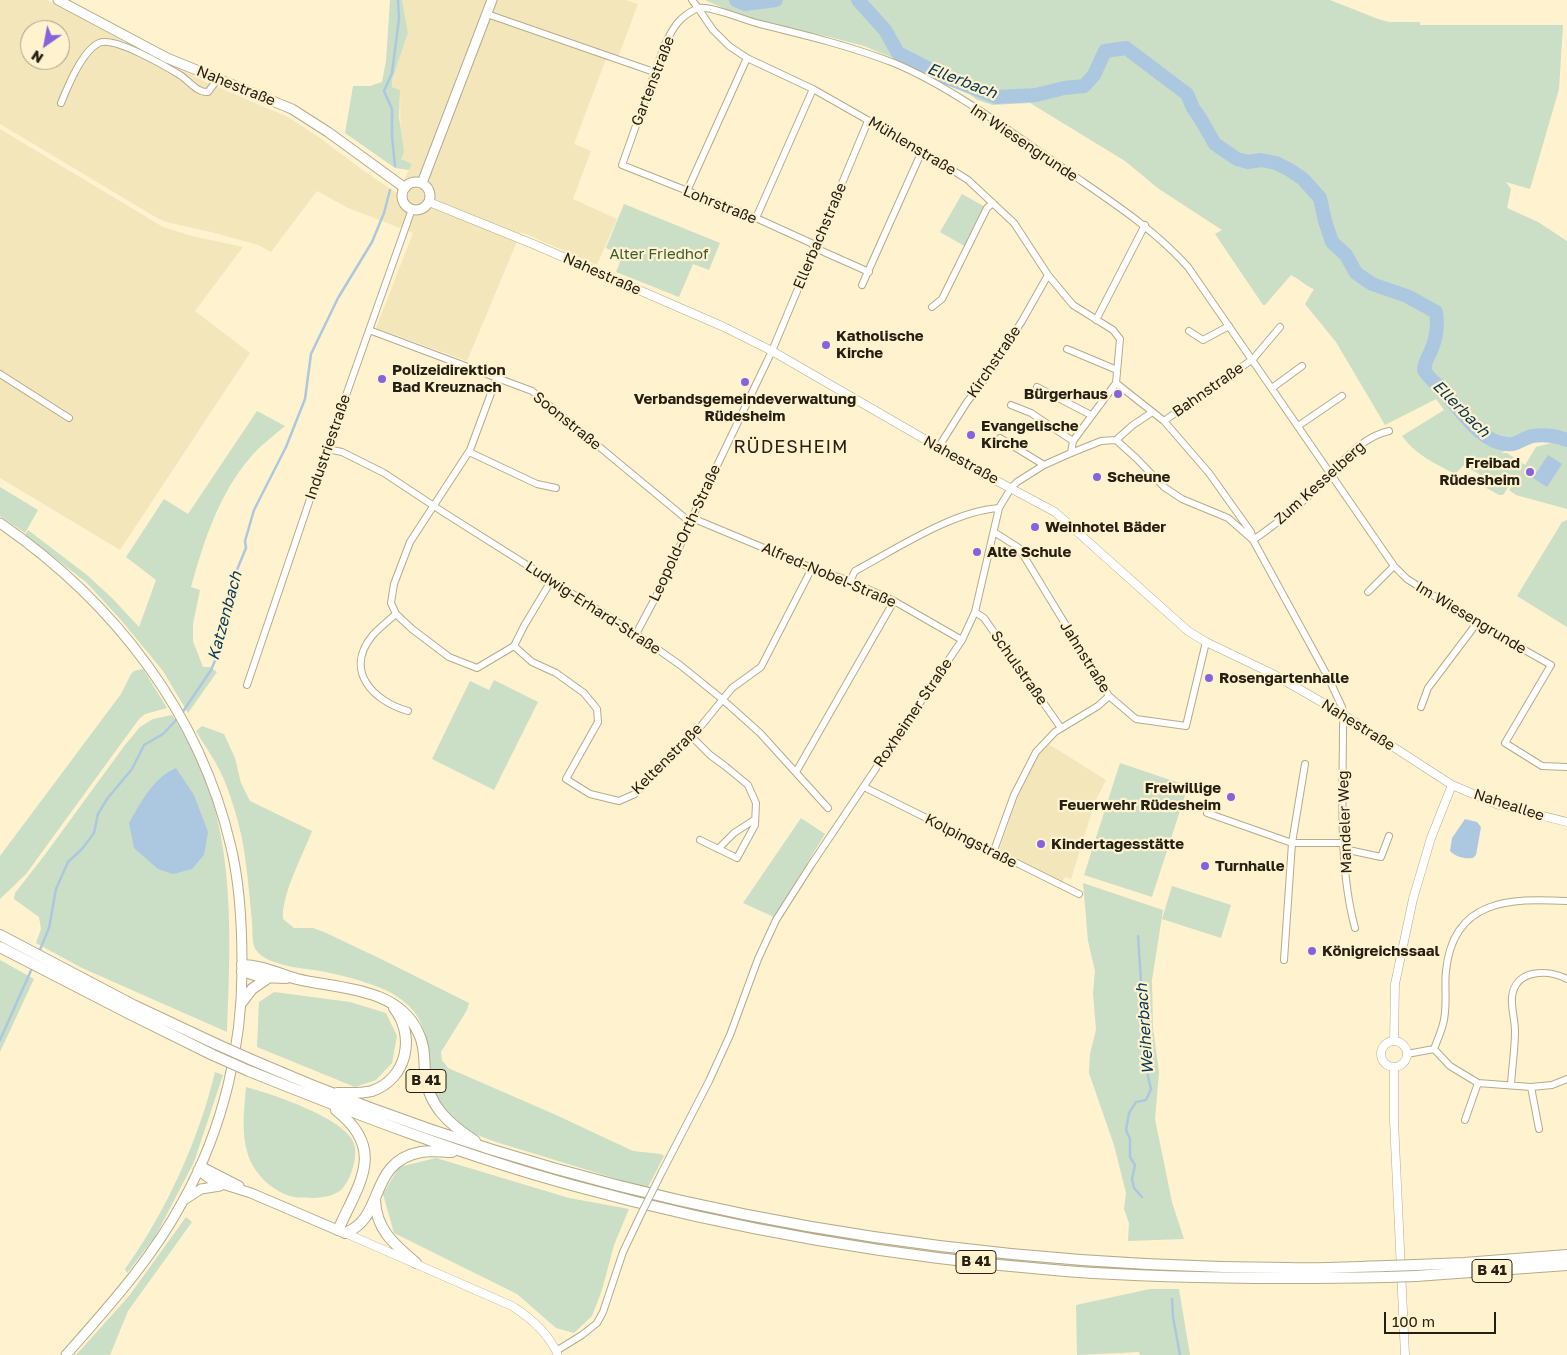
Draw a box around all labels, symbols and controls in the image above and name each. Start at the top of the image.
north arrow [20,20,70,70]
street label: Gartenstraße [628,34,678,128]
text: N [28,47,46,67]
water label: Ellerbach [925,59,999,103]
street label: Nahestraße [194,62,278,110]
street label: Im Wiesengrunde [967,100,1081,186]
street label: Mühlenstraße [865,113,959,179]
street label: Ellerbachstraße [789,180,851,292]
street label: Lohrstraße [680,182,760,228]
park label: Alter Friedhof [610,245,708,263]
street label: Nahestraße [560,249,644,299]
street label: Kirchstraße [963,323,1025,401]
place label: Katholische Kirche [836,327,924,362]
marker: Katholische Kirche [820,339,832,351]
street label: Bahnstraße [1169,359,1247,421]
place label: Polizeidirektion Bad Kreuznach [392,361,506,396]
marker: Polizeidirektion Bad Kreuznach [376,373,388,385]
marker: Verbandsgemeindeverwaltung Rüdesheim [739,376,751,388]
water label: Ellerbach [1428,376,1494,442]
place label: Bürgerhaus [1024,385,1108,403]
street label: Soonstraße [529,388,605,454]
marker: Bürgerhaus [1112,388,1124,400]
place label: Verbandsgemeindeverwaltung Rüdesheim [634,390,856,425]
street label: Industriestraße [302,392,354,502]
place label: Evangelische Kirche [981,417,1079,452]
marker: Evangelische Kirche [965,429,977,441]
street label: Nahestraße [920,432,1002,488]
district label: RÜDESHEIM [732,436,850,458]
street label: Zum Kesselberg [1271,438,1369,528]
place label: Freibad Rüdesheim [1439,454,1520,489]
street label: Leopold-Orth-Straße [645,462,725,604]
marker: Freibad Rüdesheim [1524,466,1536,478]
place label: Scheune [1107,468,1170,486]
marker: Scheune [1091,471,1103,483]
place label: Weinhotel Bäder [1045,518,1166,536]
marker: Weinhotel Bäder [1029,521,1041,533]
street label: Alfred-Nobel-Straße [759,539,899,611]
place label: Alte Schule [987,543,1071,561]
marker: Alte Schule [971,546,983,558]
street label: Ludwig-Erhard-Straße [522,557,664,659]
water label: Katzenbach [204,569,246,663]
street label: Im Wiesengrunde [1412,578,1530,658]
street label: Jahnstraße [1056,618,1114,696]
street label: Schulstraße [987,627,1051,709]
street label: Roxheimer Straße [870,655,956,771]
place label: Rosengartenhalle [1219,669,1349,687]
marker: Rosengartenhalle [1203,672,1215,684]
street label: Nahestraße [1318,695,1398,755]
street label: Keltenstraße [628,720,706,798]
street label: Mandeler Weg [1334,770,1356,874]
place label: Freiwillige Feuerwehr Rüdesheim [1059,779,1221,814]
street label: Naheallee [1471,785,1547,825]
marker: Freiwillige Feuerwehr Rüdesheim [1225,791,1237,803]
street label: Kolpingstraße [922,810,1020,872]
place label: Kindertagesstätte [1051,835,1184,853]
marker: Kindertagesstätte [1035,838,1047,850]
place label: Turnhalle [1215,857,1285,875]
marker: Turnhalle [1199,860,1211,872]
place label: Königreichssaal [1322,942,1439,960]
marker: Königreichssaal [1306,945,1318,957]
water label: Weiherbach [1132,983,1158,1075]
road number: B 41 [406,1070,446,1092]
road number: B 41 [956,1250,996,1274]
road number: B 41 [1472,1260,1512,1282]
scale bar [1387,1302,1500,1334]
text: 100 m [1392,1312,1435,1330]

